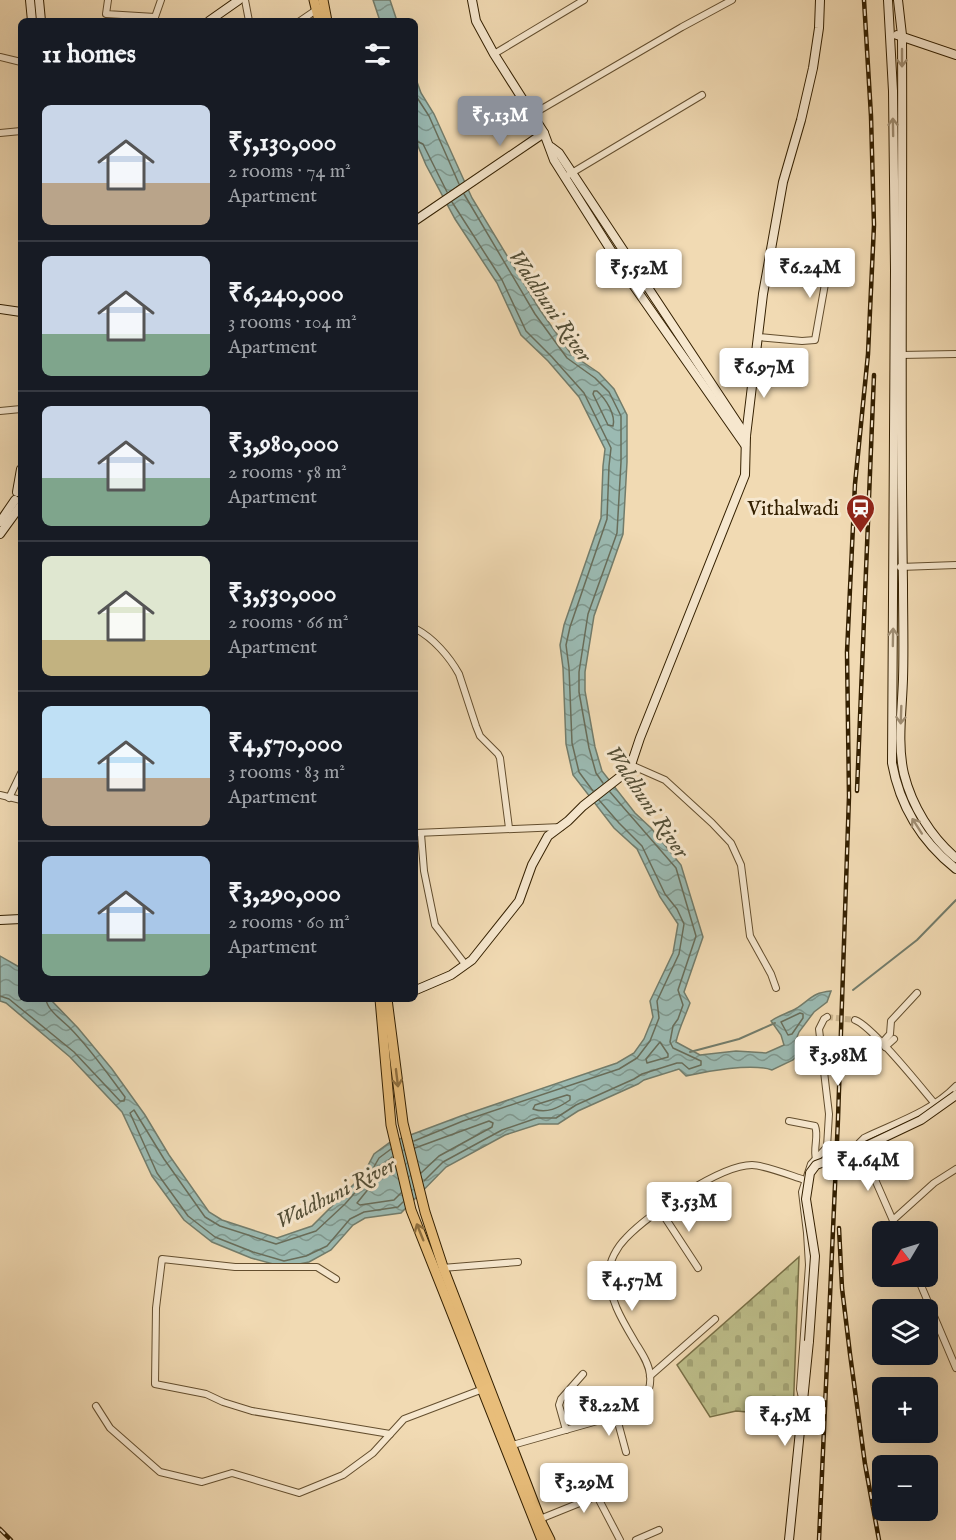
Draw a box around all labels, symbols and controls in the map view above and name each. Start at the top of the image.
text: 11 homes [42,38,136,71]
icon: filters [361,38,394,71]
one-way arrow [896,48,908,68]
pin: ₹5.13M [451,96,549,147]
text: ₹5.13M [472,103,528,128]
one-way arrow [887,117,899,137]
text: ₹5,130,000 [228,126,337,159]
icon: home [90,129,162,201]
text: 2 rooms · 74 m² [228,159,351,184]
text: Apartment [228,184,317,209]
water label: Waldhuni River [501,244,598,369]
pin: ₹6.24M [761,248,859,299]
pin: ₹5.52M [590,249,688,300]
text: ₹6.24M [779,255,841,280]
text: ₹5.52M [610,256,668,281]
text: ₹6,240,000 [228,277,344,310]
icon: home [90,280,162,352]
text: 3 rooms · 104 m² [228,310,357,335]
text: Apartment [228,335,317,360]
pin: ₹6.97M [715,348,813,399]
text: ₹6.97M [733,355,795,380]
text: ₹3,980,000 [228,427,339,460]
icon: home [90,430,162,502]
text: 2 rooms · 58 m² [228,460,347,485]
text: Apartment [228,485,317,510]
station icon: Vithalwadi [844,492,876,534]
place label: Vithalwadi [746,496,839,523]
text: ₹3,530,000 [228,577,337,610]
icon: home [90,580,162,652]
text: 2 rooms · 66 m² [228,610,349,635]
one-way arrow [887,627,899,647]
text: Apartment [228,635,317,660]
one-way arrow [896,705,907,725]
text: ₹4,570,000 [228,727,343,760]
icon: home [90,730,162,802]
water label: Waldhuni River [598,740,695,865]
text: 3 rooms · 83 m² [228,760,345,785]
text: Apartment [228,785,317,810]
one-way arrow [911,819,923,835]
text: ₹3,290,000 [228,877,341,910]
icon: home [90,880,162,952]
text: 2 rooms · 60 m² [228,910,350,935]
text: Apartment [228,935,317,960]
pin: ₹3.98M [789,1036,887,1087]
text: ₹3.98M [809,1043,867,1068]
one-way arrow [392,1067,403,1087]
pin: ₹4.64M [819,1141,917,1192]
text: ₹4.64M [836,1148,900,1173]
water label: Waldhuni River [271,1151,402,1236]
pin: ₹3.53M [640,1182,738,1233]
text: ₹3.53M [661,1189,717,1214]
north arrow [872,1221,938,1287]
map controls [872,1221,938,1521]
one-way arrow [414,1223,425,1241]
pin: ₹4.57M [583,1261,681,1312]
text: ₹4.57M [601,1268,663,1293]
button: layers [872,1299,938,1365]
button: + [872,1377,938,1443]
pin: ₹8.22M [560,1386,658,1437]
text: ₹8.22M [578,1393,640,1418]
pin: ₹4.5M [743,1396,827,1447]
text: ₹4.5M [759,1403,811,1428]
button: − [872,1455,938,1521]
pin: ₹3.29M [535,1463,633,1514]
text: ₹3.29M [554,1470,614,1495]

